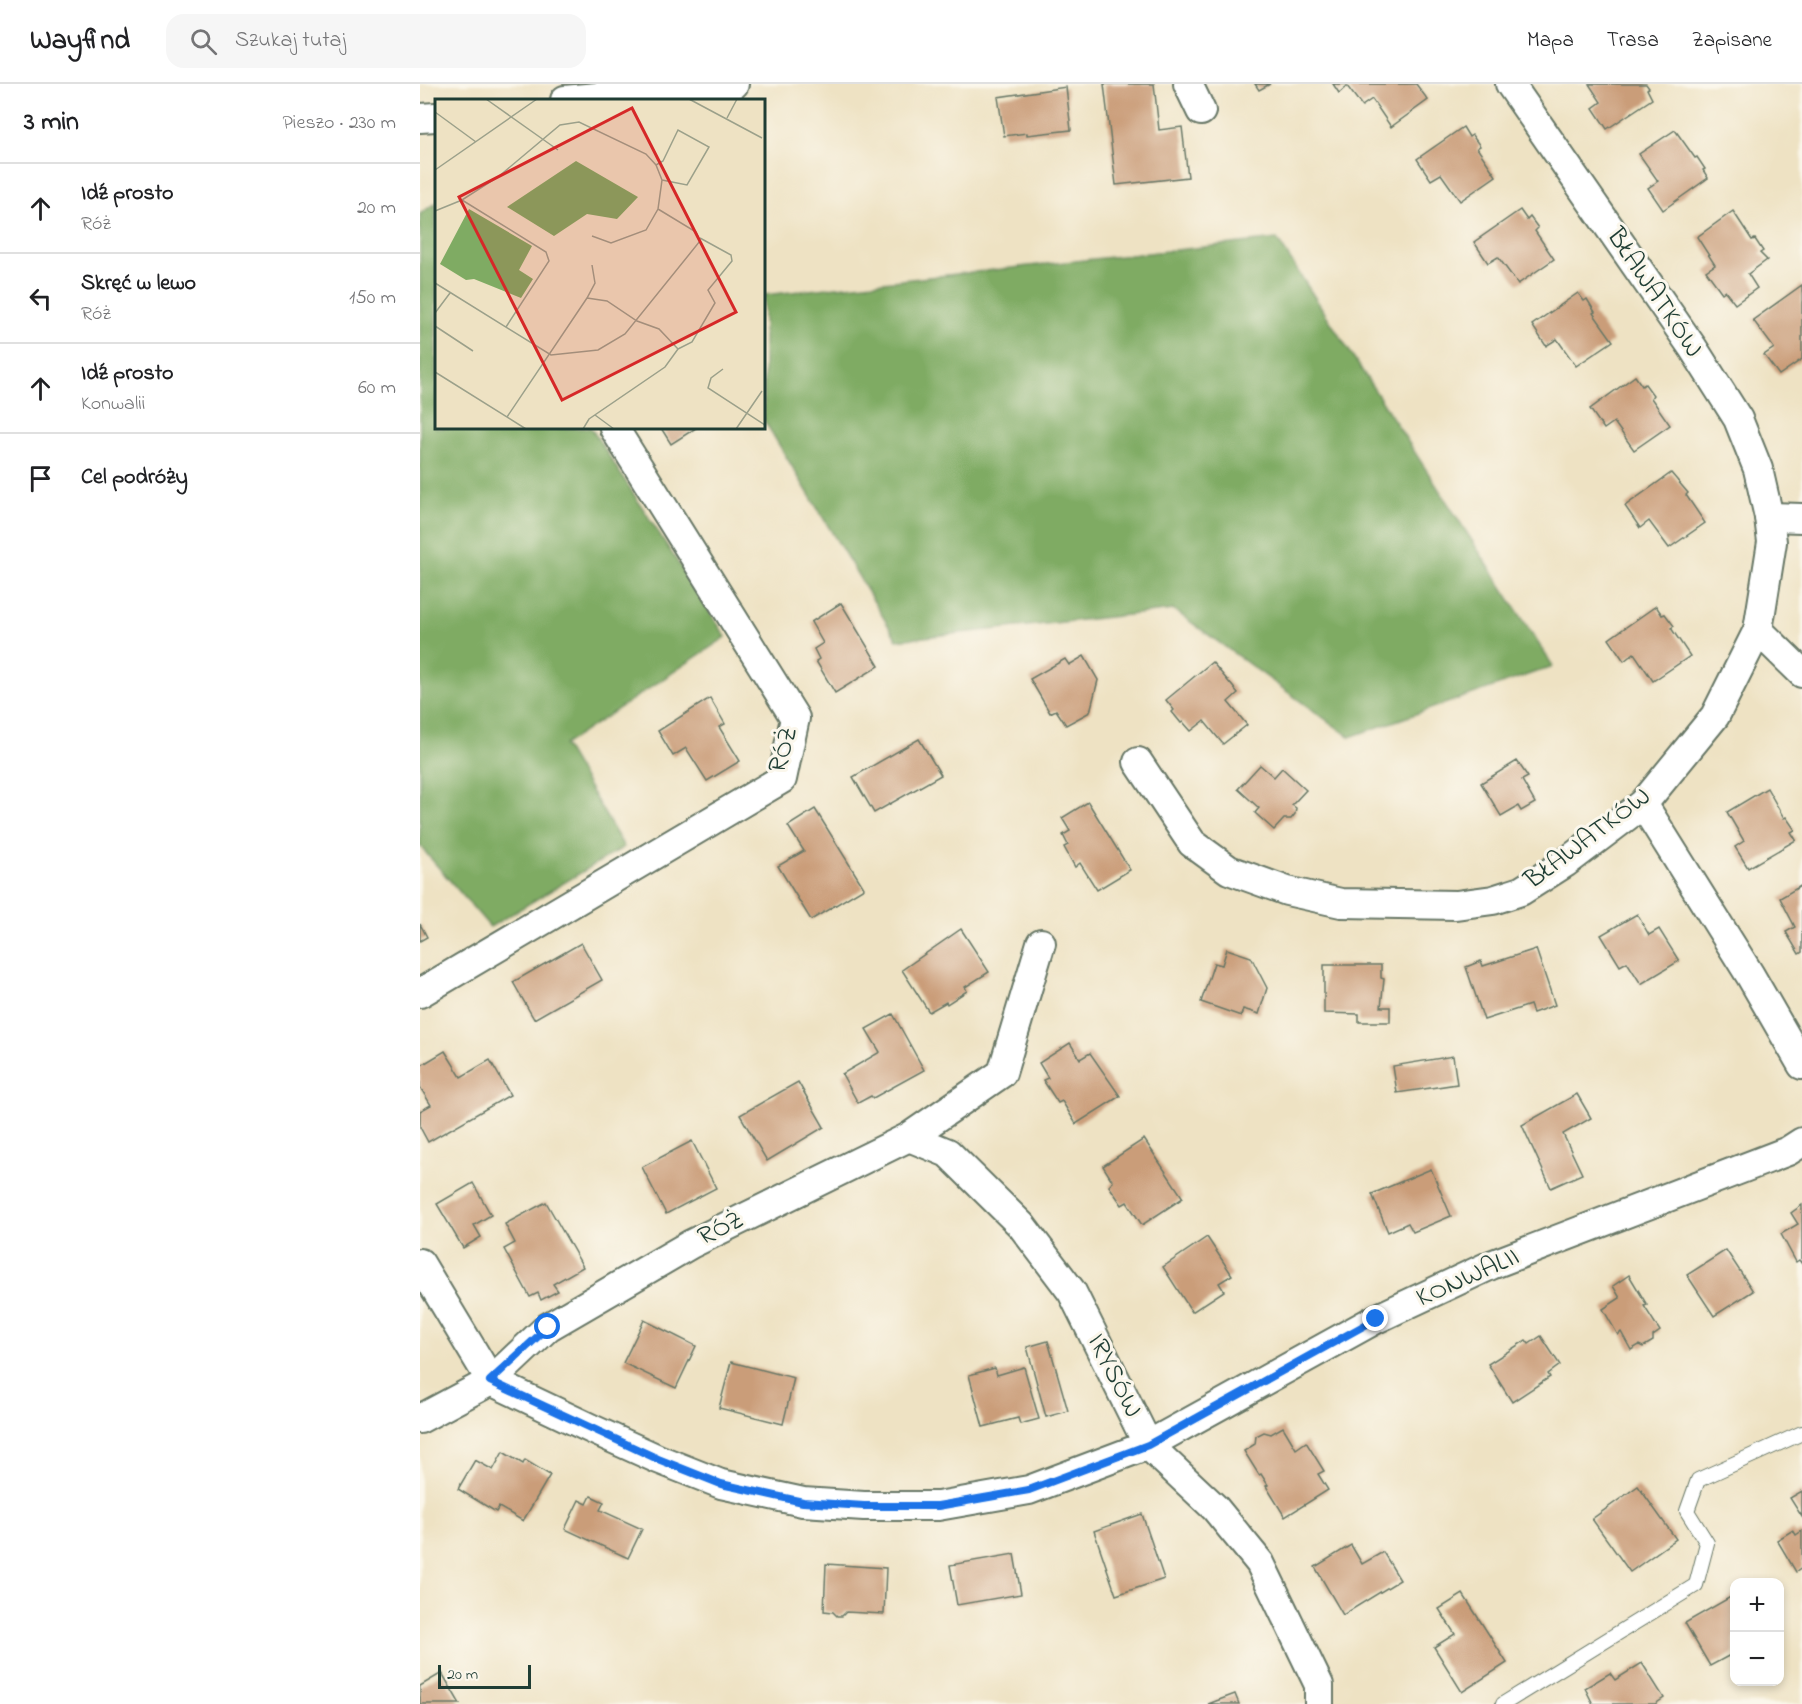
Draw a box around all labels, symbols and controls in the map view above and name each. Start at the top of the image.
search box [166,14,586,68]
text: Wayfind [30,21,130,62]
icon: search [187,25,220,58]
text: Szukaj tutaj [235,25,346,57]
text: Mapa [1527,26,1574,56]
text: Trasa [1607,26,1659,56]
text: Zapisane [1692,26,1772,56]
inset map [435,99,765,429]
text: 3 min [24,104,79,142]
text: Pieszo · 230 m [282,109,396,138]
text: Idź prosto [81,178,174,210]
icon: ahead [24,192,57,225]
text: 20 m [357,194,396,223]
text: Róż [81,210,111,239]
street label: BŁAWATKÓW [1595,219,1712,366]
text: Skręć w lewo [81,268,196,300]
icon: left [24,282,57,315]
text: 150 m [349,284,396,313]
text: Róż [81,300,111,329]
text: Idź prosto [81,358,174,390]
icon: ahead [24,372,57,405]
text: 60 m [358,374,396,403]
text: Konwalii [81,390,145,419]
icon: arrive [24,462,57,495]
text: Cel podróży [81,462,188,494]
street label: RÓŻ [759,722,809,778]
street label: BŁAWATKÓW [1516,778,1659,900]
street label: RÓŻ [691,1201,751,1257]
street label: KONWALII [1410,1238,1526,1318]
route end [1362,1305,1388,1331]
route start [534,1313,560,1339]
street label: IRYSÓW [1076,1327,1152,1425]
map controls [1730,1578,1784,1686]
button: + [1730,1578,1784,1632]
button: − [1730,1632,1784,1686]
scale bar [438,1662,531,1690]
text: 20 m [447,1663,478,1687]

